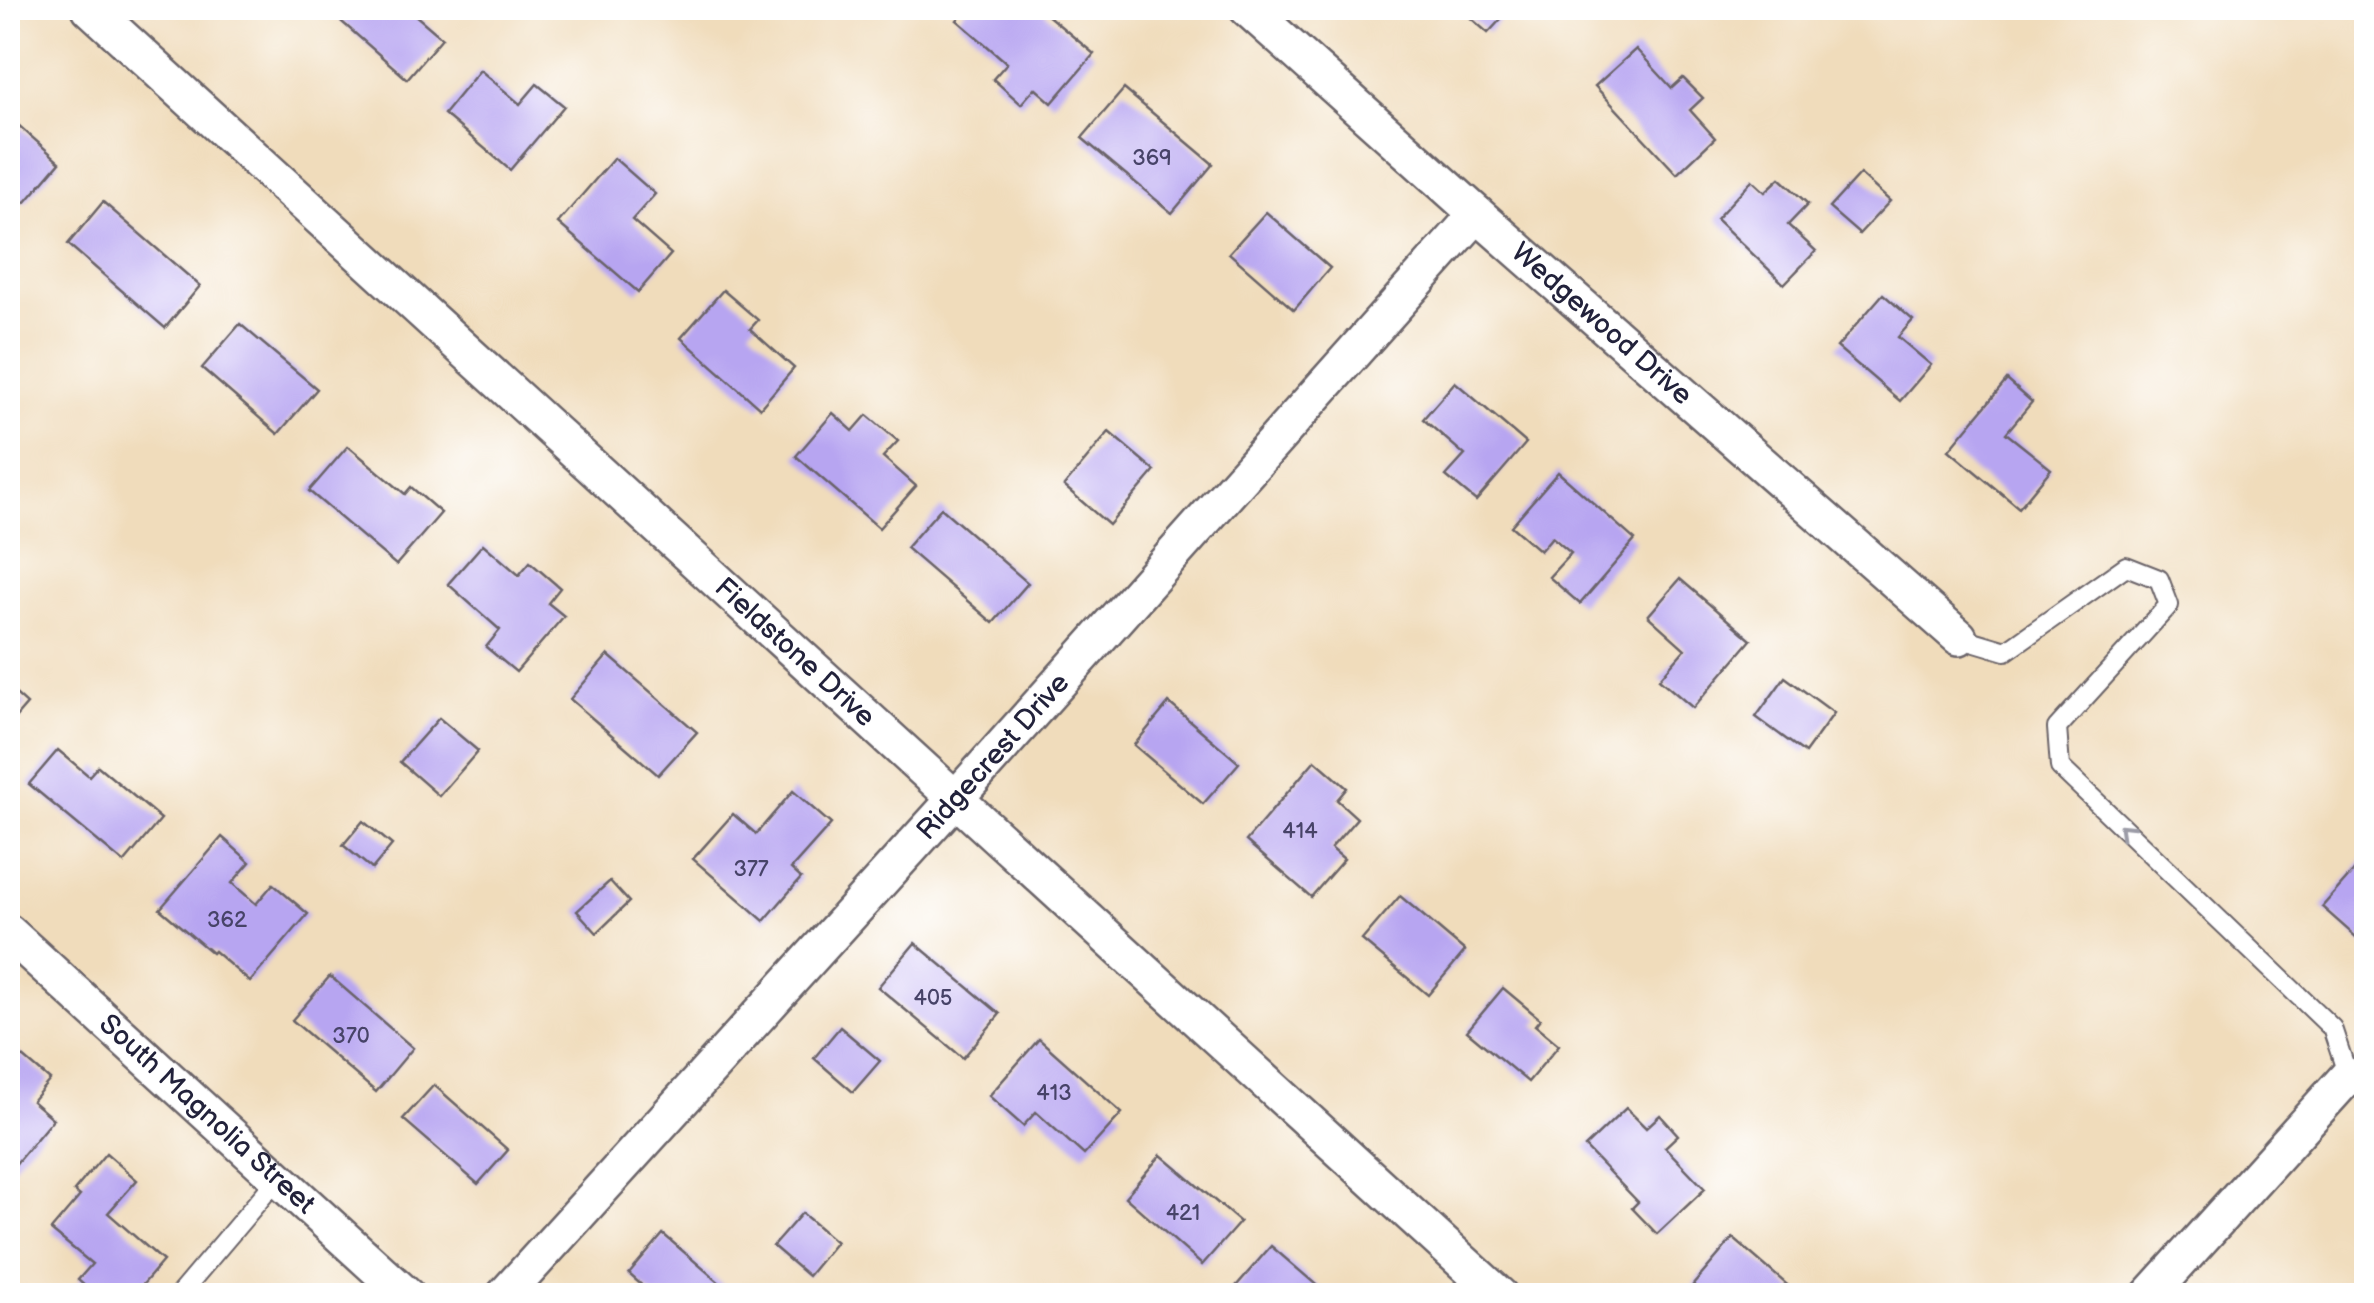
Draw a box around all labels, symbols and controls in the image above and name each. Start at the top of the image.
house number: 369 [1132,145,1172,172]
street label: Wedgewood Drive [1505,236,1699,412]
street label: Fieldstone Drive [708,571,882,734]
street label: Ridgecrest Drive [910,666,1076,847]
house number: 414 [1282,818,1318,845]
one-way arrow [2119,824,2137,842]
house number: 377 [733,856,769,883]
house number: 362 [207,907,247,934]
house number: 405 [914,985,952,1012]
street label: South Magnolia Street [93,1007,322,1221]
house number: 370 [332,1023,370,1050]
house number: 413 [1036,1080,1072,1107]
house number: 421 [1166,1200,1200,1227]

